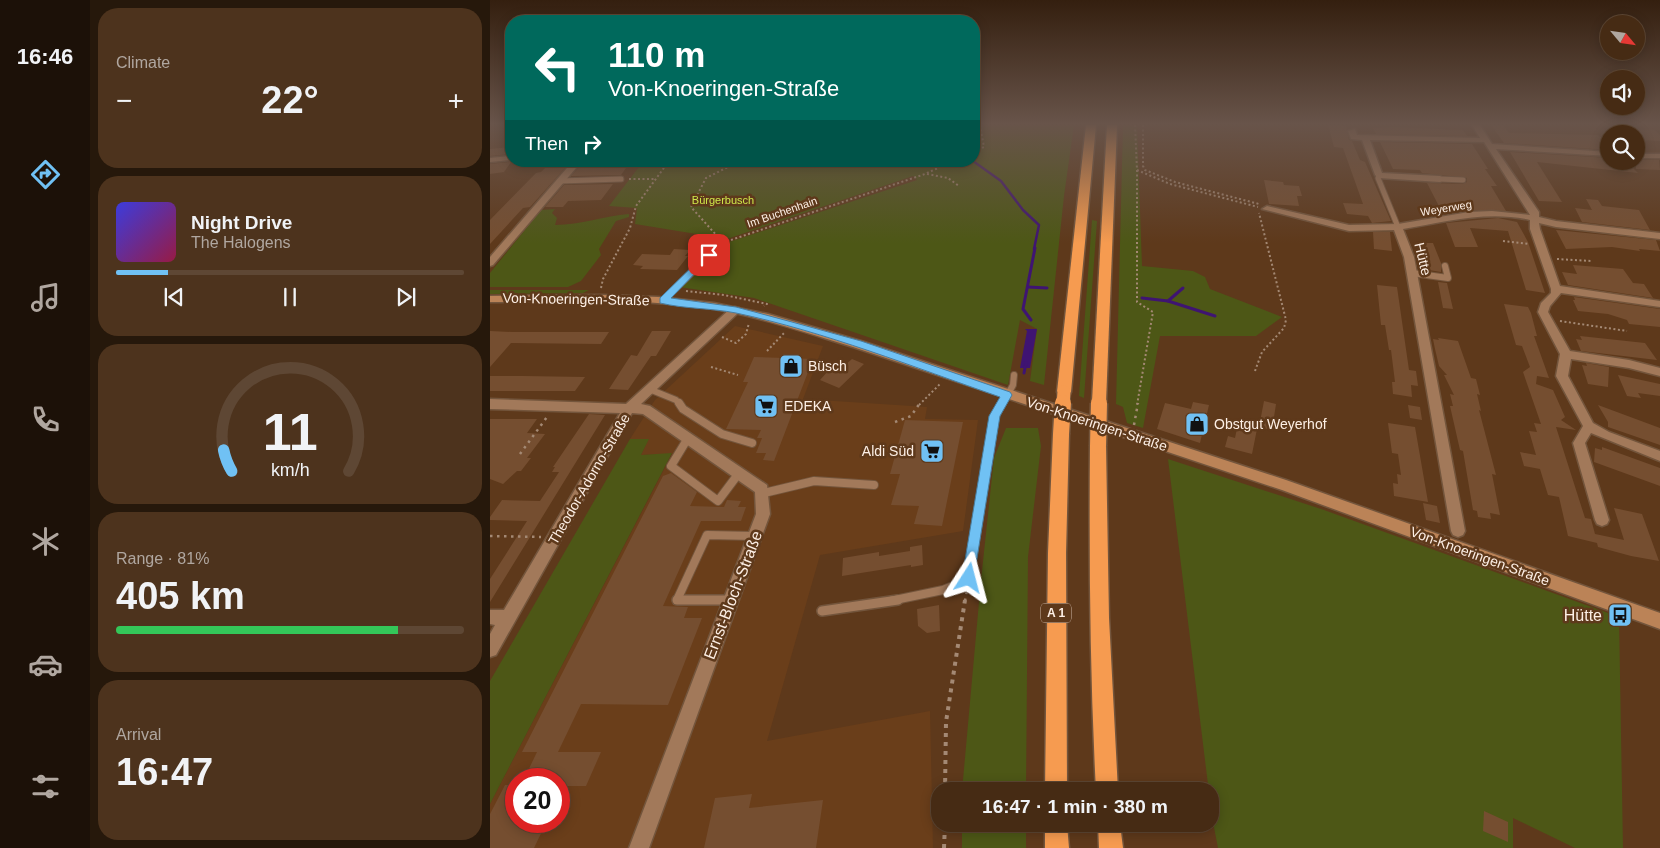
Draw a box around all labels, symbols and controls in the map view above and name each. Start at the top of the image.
north arrow [1600,15,1645,60]
map controls [1600,15,1645,170]
icon: left [525,35,590,100]
text: 110 m [608,35,705,74]
text: 16:46 [17,44,73,69]
text: Climate [116,54,170,71]
button: sound [1600,70,1645,115]
text: Von-Knoeringen-Straße [608,76,839,101]
text: 22° [261,79,319,121]
text: − [116,85,132,116]
text: + [448,85,464,116]
button: search [1600,125,1645,170]
icon: right [578,130,606,158]
text: Then [525,133,568,154]
icon: directions [28,157,63,192]
park label: Bürgerbusch [692,194,754,206]
street label: Im Buchenhain [745,194,819,230]
street label: Weyerweg [1419,198,1473,218]
text: Night Drive [191,212,292,233]
text: The Halogens [191,234,291,251]
pin [688,234,730,276]
icon: arrive [695,241,723,269]
street label: Hütte [1411,241,1435,277]
icon: music [28,280,63,315]
icon: previous [160,283,188,311]
icon: pause [276,283,304,311]
icon: next [392,283,420,311]
street label: Von-Knoeringen-Straße [502,290,650,308]
shop icon: Büsch [778,353,804,379]
place label: Büsch [808,358,847,374]
supermarket icon: EDEKA [753,393,779,419]
street label: Von-Knoeringen-Straße [1025,394,1170,454]
place label: EDEKA [784,398,832,414]
icon: phone [28,402,63,437]
text: 11 [263,403,317,461]
street label: Theodor-Adorno-Straße [545,410,633,547]
shop icon: Obstgut Weyerhof [1184,411,1210,437]
place label: Obstgut Weyerhof [1214,416,1327,432]
supermarket icon: Aldi Süd [919,438,945,464]
place label: Aldi Süd [862,443,914,459]
text: km/h [271,460,309,480]
street label: Von-Knoeringen-Straße [1408,523,1552,589]
icon: climate [28,524,63,559]
street label: Ernst-Bloch-Straße [701,528,765,662]
text: Range · 81% [116,550,209,567]
position arrow [942,551,994,603]
text: 405 km [116,575,245,617]
bus stop icon: Hütte [1607,602,1633,628]
road number: A 1 [1041,604,1071,622]
place label: Hütte [1564,607,1602,624]
icon: car [28,647,63,682]
text: Arrival [116,726,161,743]
text: 16:47 [116,751,213,793]
speed limit sign: 20 [505,768,570,833]
icon: filters [28,769,63,804]
text: 16:47 · 1 min · 380 m [982,796,1168,817]

